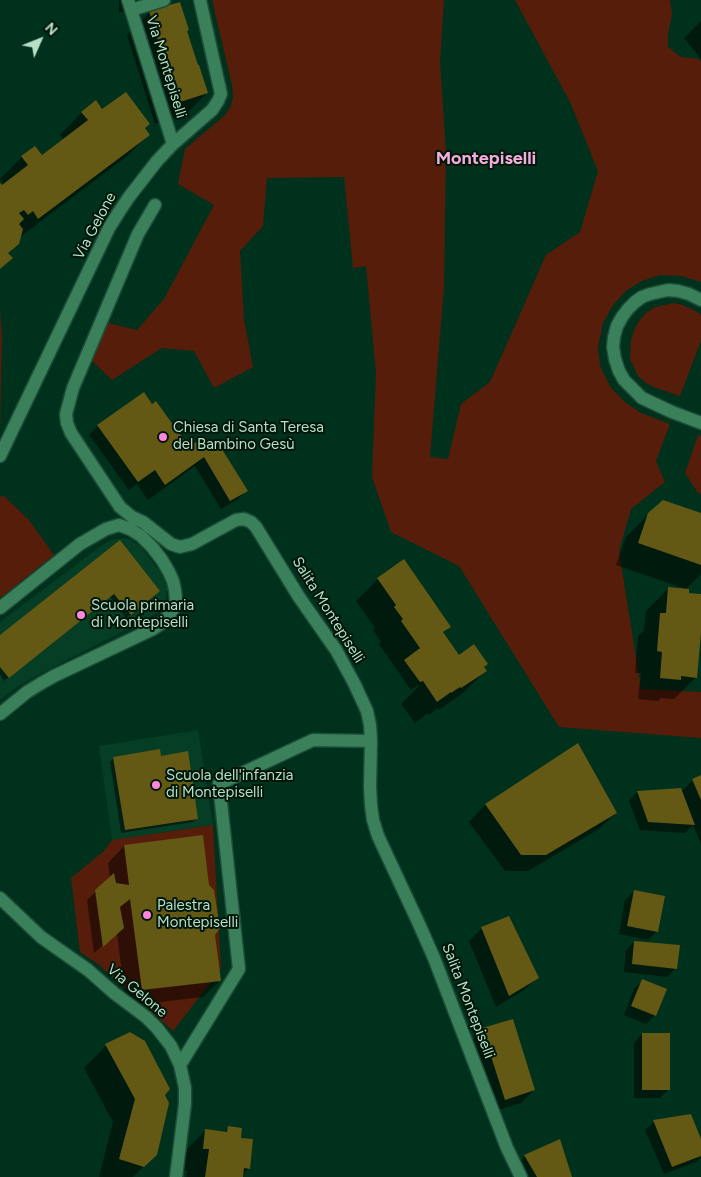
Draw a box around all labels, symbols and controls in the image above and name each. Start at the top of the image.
street label: Via Montepiselli [142,13,190,121]
north arrow [15,15,65,65]
text: N [41,19,61,39]
district label: Montepiselli [436,148,536,170]
street label: Via Gelone [70,189,120,263]
place label: Chiesa di Santa Teresa del Bambino Gesù [173,419,324,454]
marker: Chiesa di Santa Teresa del Bambino Gesù [157,431,169,443]
street label: Salita Montepiselli [288,554,368,666]
place label: Scuola primaria di Montepiselli [91,597,194,632]
marker: Scuola primaria di Montepiselli [75,609,87,621]
place label: Scuola dell'infanzia di Montepiselli [166,767,293,802]
marker: Scuola dell'infanzia di Montepiselli [150,779,162,791]
place label: Palestra Montepiselli [157,897,238,932]
marker: Palestra Montepiselli [141,909,153,921]
street label: Salita Montepiselli [438,941,498,1061]
street label: Via Gelone [103,961,171,1021]

